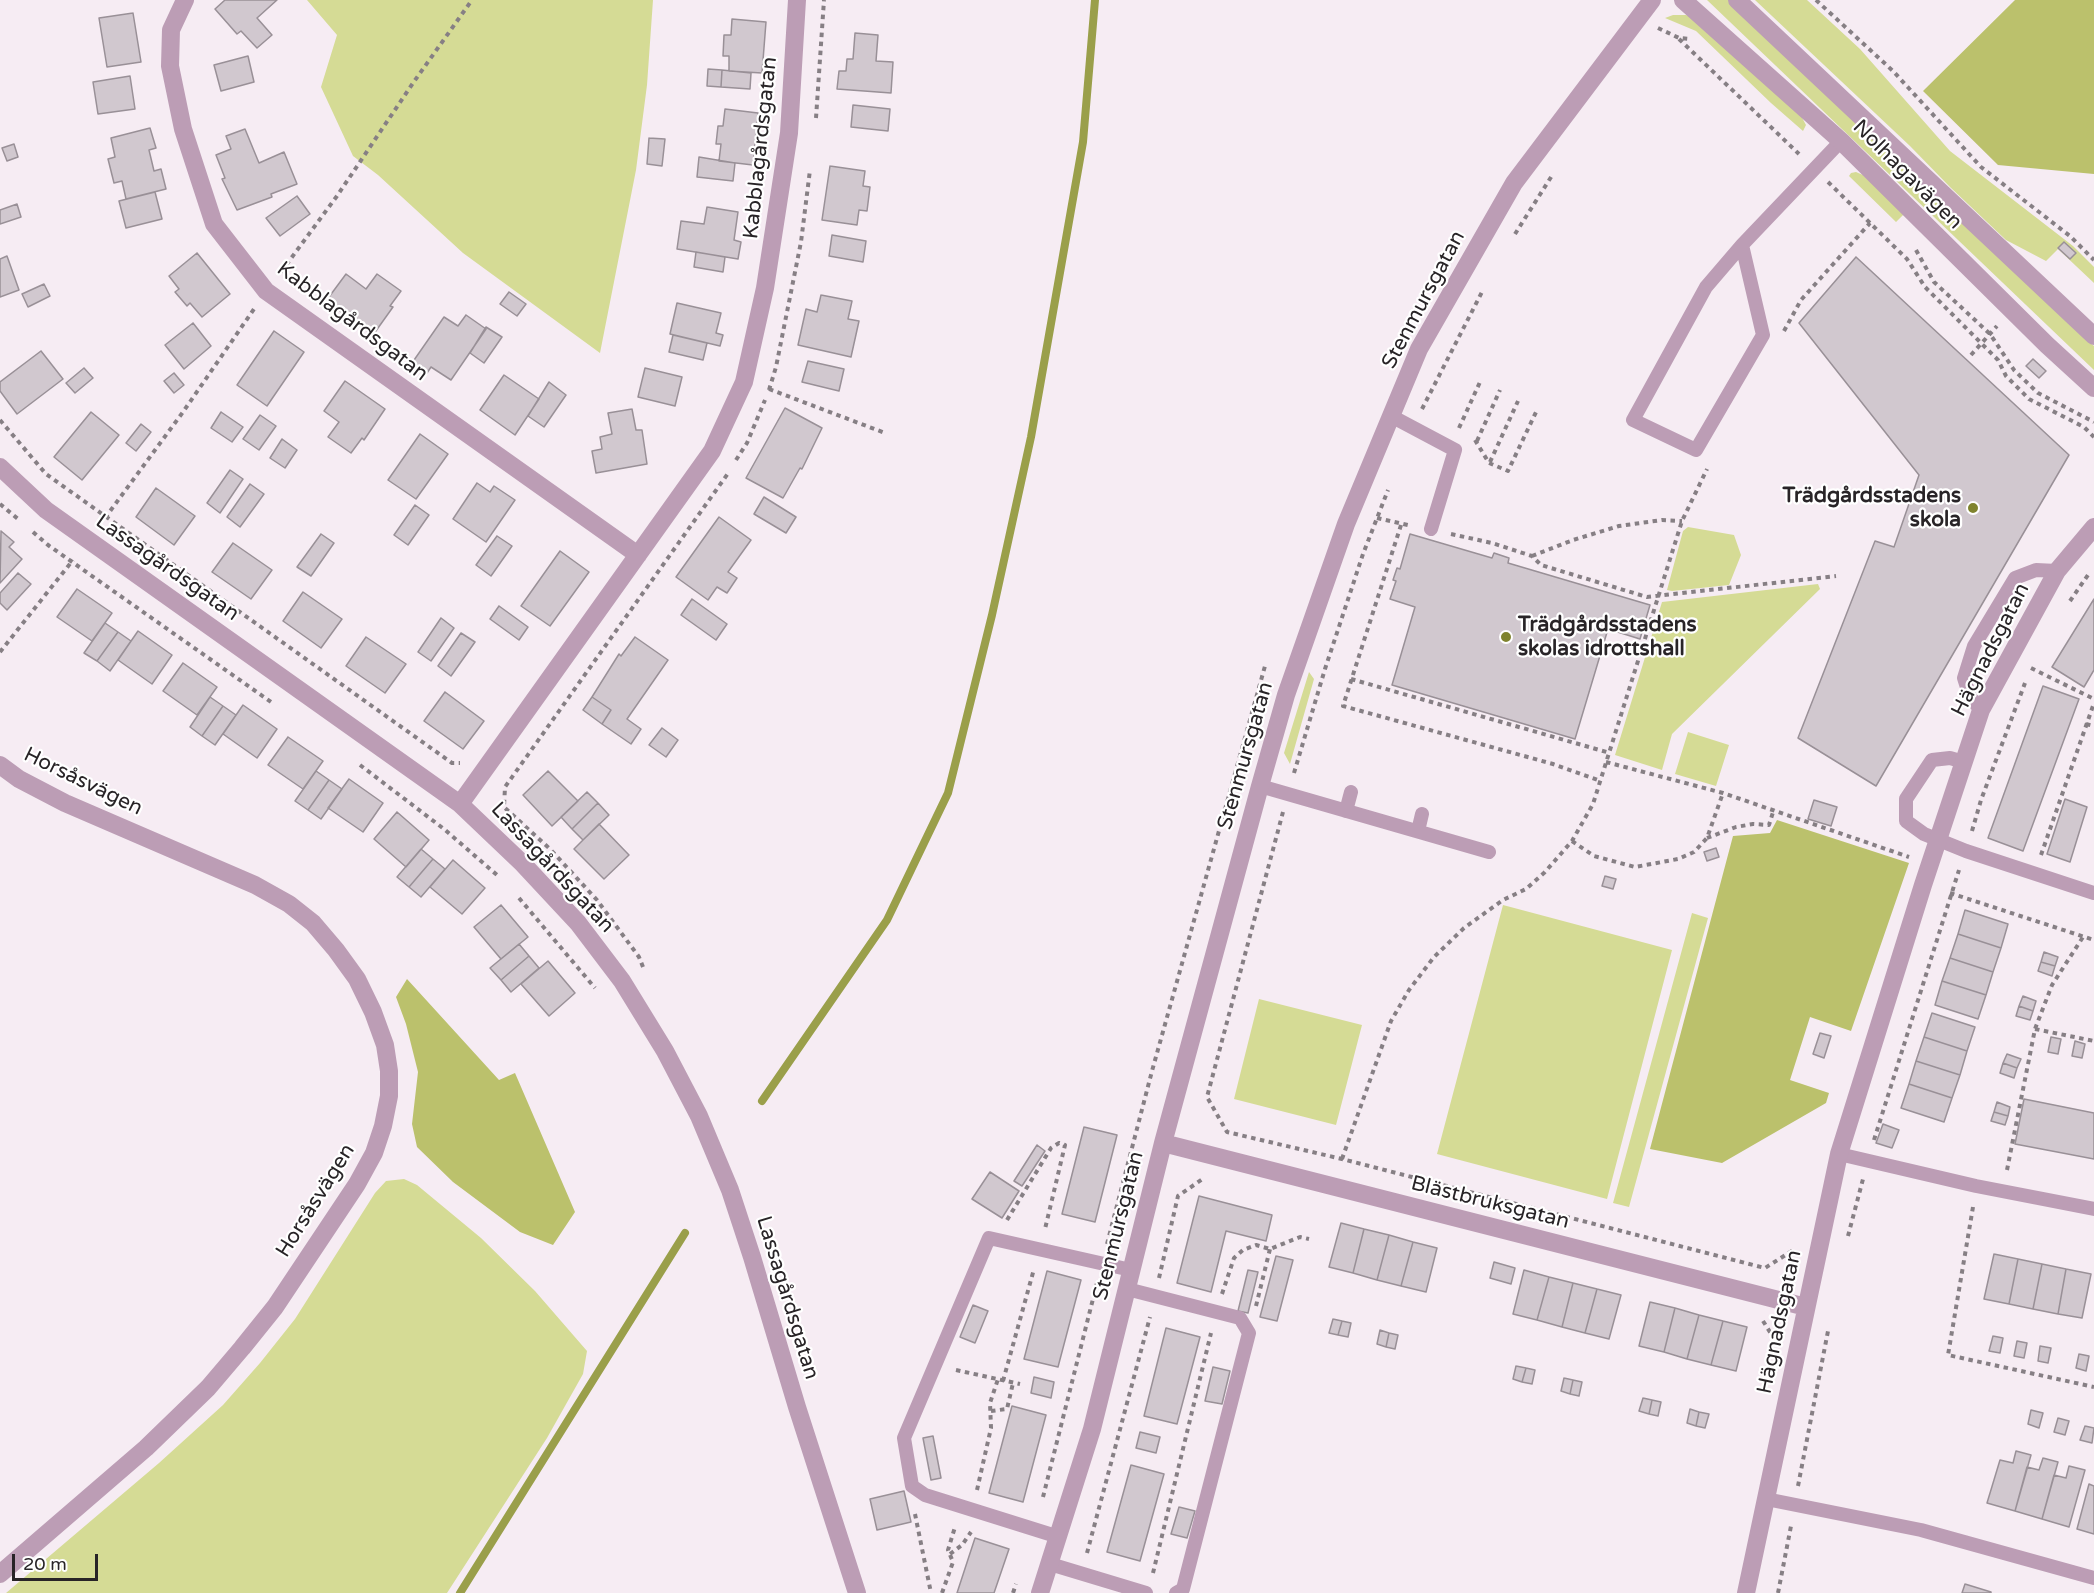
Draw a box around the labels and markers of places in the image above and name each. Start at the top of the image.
place label: Trädgårdsstadens skola [1782,483,1961,533]
marker: Trädgårdsstadens skola [1966,501,1980,515]
place label: Trädgårdsstadens skolas idrottshall [1518,612,1697,662]
marker: Trädgårdsstadens skolas idrottshall [1499,630,1513,644]

